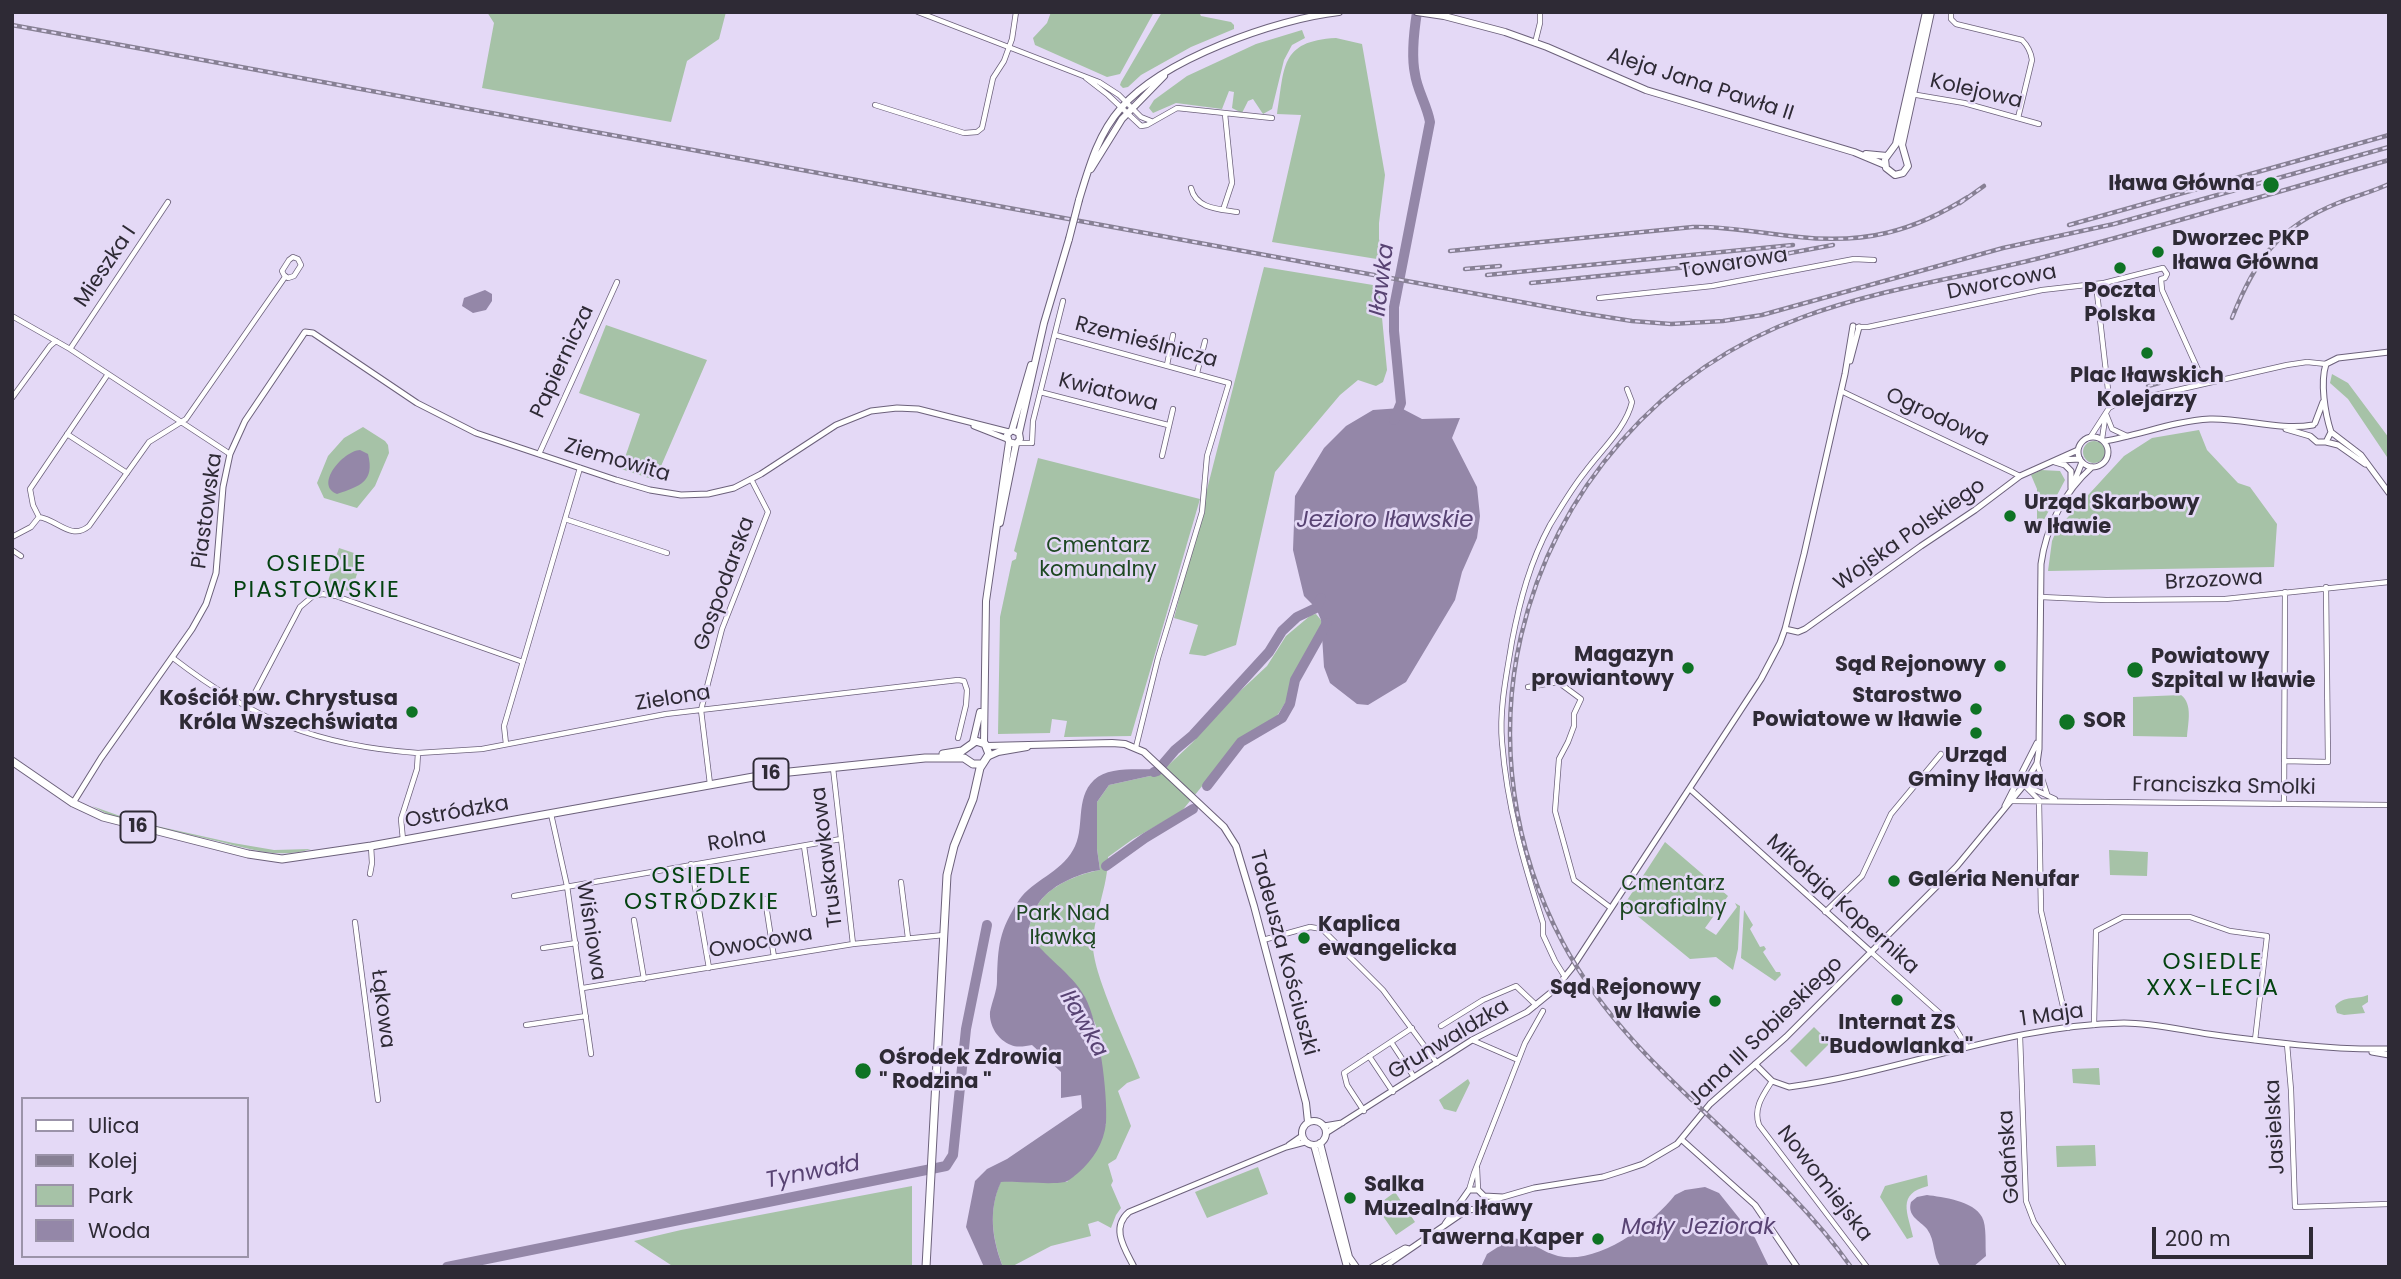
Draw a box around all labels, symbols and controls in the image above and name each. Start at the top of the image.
street label: Aleja Jana Pawła II [1603,43,1797,127]
street label: Kolejowa [1927,69,2025,115]
place label: Iława Główna [2108,172,2255,198]
marker: Iława Główna [2261,175,2281,195]
street label: Mieszka I [70,222,142,312]
place label: Dworzec PKP Iława Główna [2172,227,2319,277]
water label: Iławka [1365,242,1401,318]
street label: Towarowa [1678,243,1790,285]
marker: Dworzec PKP Iława Główna [2150,244,2166,260]
street label: Dworcowa [1945,260,2059,306]
marker: Poczta Polska [2112,260,2128,276]
place label: Poczta Polska [2084,279,2156,329]
street label: Papiernicza [526,302,600,422]
street label: Rzemieślnicza [1072,312,1220,374]
marker: Plac Iławskich Kolejarzy [2139,345,2155,361]
place label: Plac Iławskich Kolejarzy [2070,364,2224,414]
street label: Kwiatowa [1056,368,1160,418]
street label: Ogrodowa [1881,383,1993,453]
street label: Ziemowita [561,434,673,488]
street label: Piastowska [187,451,229,571]
street label: Wojska Polskiego [1829,473,1991,597]
place label: Urząd Skarbowy w Iławie [2024,491,2199,541]
water label: Jezioro Iławskie [1296,507,1474,535]
marker: Urząd Skarbowy w Iławie [2002,508,2018,524]
street label: Gospodarska [689,514,761,654]
park label: Cmentarz komunalny [1039,534,1157,584]
district label: OSIEDLE PIASTOWSKIE [235,551,399,605]
street label: Brzozowa [2164,566,2264,596]
place label: Magazyn prowiantowy [1531,643,1674,693]
place label: Powiatowy Szpital w Iławie [2151,645,2315,695]
place label: Sąd Rejonowy [1835,653,1986,679]
marker: Sąd Rejonowy [1992,658,2008,674]
marker: Magazyn prowiantowy [1680,660,1696,676]
marker: Powiatowy Szpital w Iławie [2125,660,2145,680]
street label: Zielona [634,681,712,717]
place label: Starostwo Powiatowe w Iławie [1752,684,1962,734]
place label: Kościół pw. Chrystusa Króla Wszechświata [159,687,398,737]
marker: Starostwo Powiatowe w Iławie [1968,701,1984,717]
marker: Kościół pw. Chrystusa Króla Wszechświata [404,704,420,720]
place label: SOR [2083,709,2126,735]
marker: SOR [2057,712,2077,732]
marker: Urząd Gminy Iława [1968,725,1984,741]
place label: Urząd Gminy Iława [1908,744,2044,794]
road number: 16 [754,758,788,790]
street label: Franciszka Smolki [2132,773,2316,801]
street label: Truskawkowa [807,785,849,929]
street label: Ostródzka [403,791,511,835]
road number: 16 [120,812,156,842]
street label: Rolna [706,824,768,858]
street label: Mikołaja Kopernika [1760,830,1924,980]
street label: Tadeusza Kościuszki [1243,848,1323,1058]
district label: OSIEDLE OSTRÓDZKIE [625,863,779,917]
place label: Galeria Nenufar [1908,868,2079,894]
park label: Cmentarz parafialny [1619,872,1727,922]
marker: Galeria Nenufar [1886,873,1902,889]
street label: Wiśniowa [570,880,610,982]
park label: Park Nad Iławką [1016,902,1110,952]
place label: Kaplica ewangelicka [1318,913,1457,963]
street label: Owocowa [707,921,815,965]
marker: Kaplica ewangelicka [1296,930,1312,946]
district label: OSIEDLE XXX-LECIA [2147,949,2279,1003]
street label: Jana III Sobieskiego [1683,952,1849,1112]
street label: Łąkowa [365,968,399,1050]
place label: Sąd Rejonowy w Iławie [1550,976,1701,1026]
water label: Iławka [1053,985,1113,1063]
marker: Internat ZS "Budowlanka" [1889,992,1905,1008]
marker: Sąd Rejonowy w Iławie [1707,993,1723,1009]
street label: Grunwaldzka [1384,994,1514,1086]
street label: 1 Maja [2019,999,2085,1033]
place label: Internat ZS "Budowlanka" [1821,1011,1973,1061]
place label: Ośrodek Zdrowia " Rodzina " [879,1046,1062,1096]
marker: Ośrodek Zdrowia " Rodzina " [853,1061,873,1081]
street label: Jasielska [2261,1079,2291,1175]
legend [21,1097,248,1258]
street label: Gdańska [1994,1109,2026,1205]
text: Ulica [88,1111,139,1140]
street label: Nowomiejska [1771,1121,1877,1247]
text: Kolej [88,1146,137,1175]
water label: Tynwałd [763,1150,863,1196]
place label: Salka Muzealna Iławy [1364,1173,1533,1223]
text: Park [88,1181,133,1210]
marker: Salka Muzealna Iławy [1342,1190,1358,1206]
scale bar [2156,1212,2317,1256]
water label: Mały Jeziorak [1621,1214,1775,1242]
text: Woda [88,1216,150,1245]
text: 200 m [2165,1224,2231,1253]
place label: Tawerna Kaper [1419,1226,1584,1252]
marker: Tawerna Kaper [1590,1231,1606,1247]

